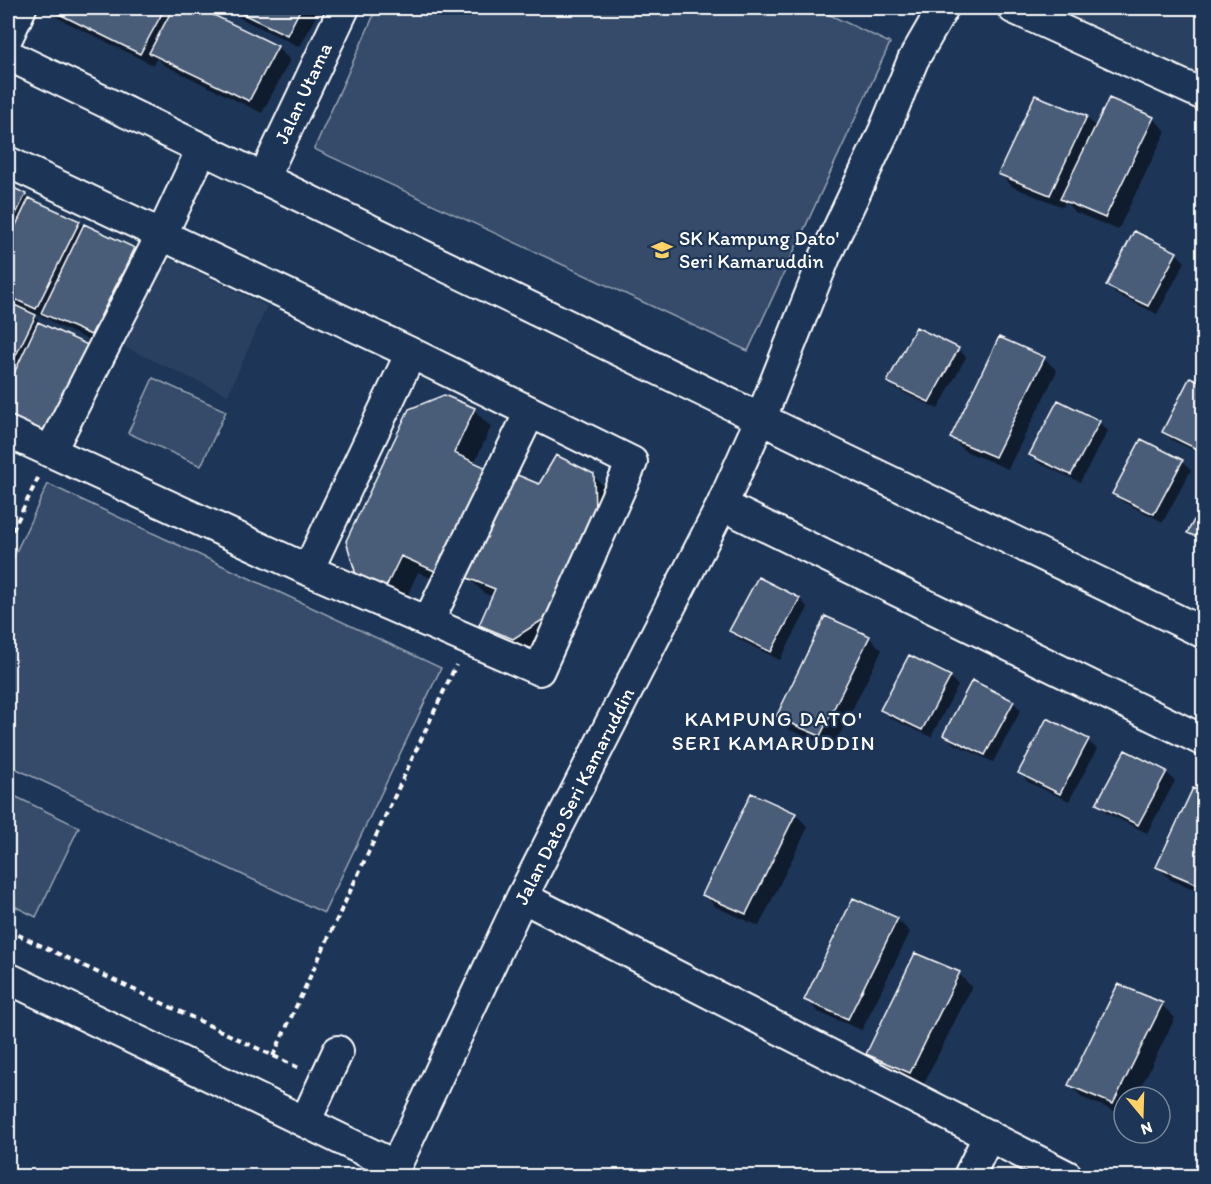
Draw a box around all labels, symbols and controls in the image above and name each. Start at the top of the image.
street label: Jalan Utama [269,38,337,147]
place label: SK Kampung Dato' Seri Kamaruddin [679,226,839,273]
school or university icon: SK Kampung Dato' Seri Kamaruddin [650,238,674,262]
street label: Jalan Dato Seri Kamaruddin [509,683,639,909]
district label: KAMPUNG DATO' SERI KAMARUDDIN [672,706,876,755]
north arrow [1112,1085,1172,1145]
text: N [1139,1118,1155,1139]

